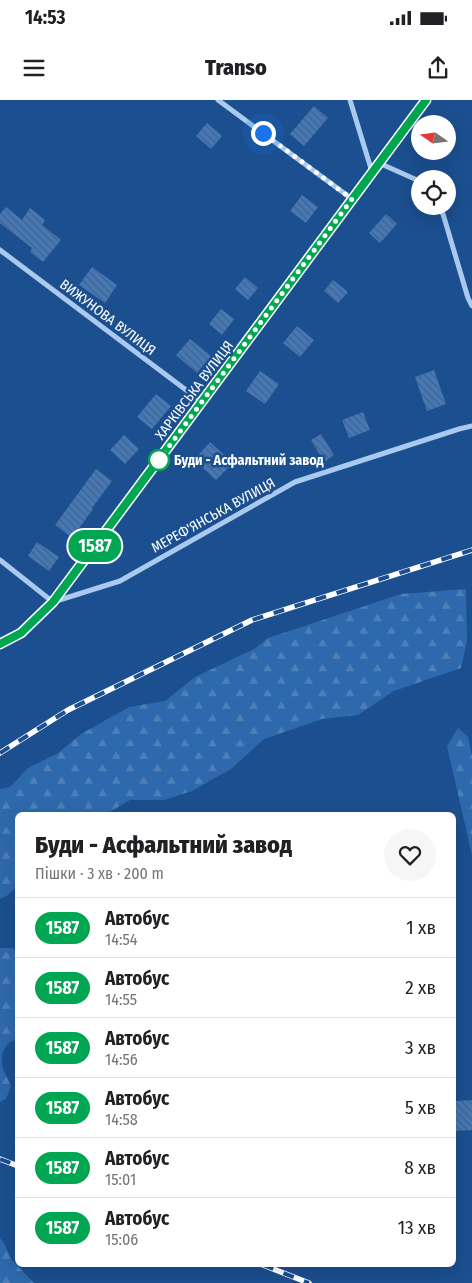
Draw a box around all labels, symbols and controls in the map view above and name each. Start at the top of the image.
text: 14:53 [25,6,65,29]
icon: menu [20,54,48,82]
text: Transo [205,54,267,81]
icon: share [424,54,452,82]
north arrow [411,115,456,160]
map controls [411,115,456,215]
your location [251,121,276,146]
button: locate [411,170,456,215]
street label: ВИЖУНОВА ВУЛИЦЯ [56,276,159,359]
street label: ХАРКІВСЬКА ВУЛИЦЯ [152,337,237,443]
marker: Буди - Асфальтний завод [148,449,170,471]
place label: Буди - Асфальтний завод [174,452,324,469]
street label: МЕРЕФ'ЯНСЬКА ВУЛИЦЯ [148,474,278,557]
line badge: 1587 [60,530,130,562]
text: 1587 [78,535,112,557]
button: heart [384,829,436,881]
text: Буди - Асфальтний завод [35,831,292,859]
text: Пішки · 3 хв · 200 m [35,864,164,883]
text: Автобус [105,907,169,930]
text: 1 хв [406,916,436,939]
text: 1587 [46,917,79,939]
text: 14:54 [105,930,138,949]
text: Автобус [105,967,169,990]
text: 2 хв [405,976,436,999]
text: 1587 [46,977,79,999]
text: 14:55 [105,990,137,1009]
text: Автобус [105,1027,169,1050]
text: 3 хв [405,1036,436,1059]
text: 1587 [46,1037,79,1059]
text: 14:56 [105,1050,138,1069]
text: Автобус [105,1087,169,1110]
text: 5 хв [405,1096,436,1119]
text: 1587 [46,1097,79,1119]
text: 14:58 [105,1110,138,1129]
text: Автобус [105,1147,169,1170]
text: 8 хв [404,1156,436,1179]
text: 1587 [46,1157,79,1179]
text: 15:01 [105,1170,136,1189]
text: Автобус [105,1207,169,1230]
text: 13 хв [398,1216,436,1239]
text: 1587 [46,1217,79,1239]
text: 15:06 [105,1230,138,1249]

